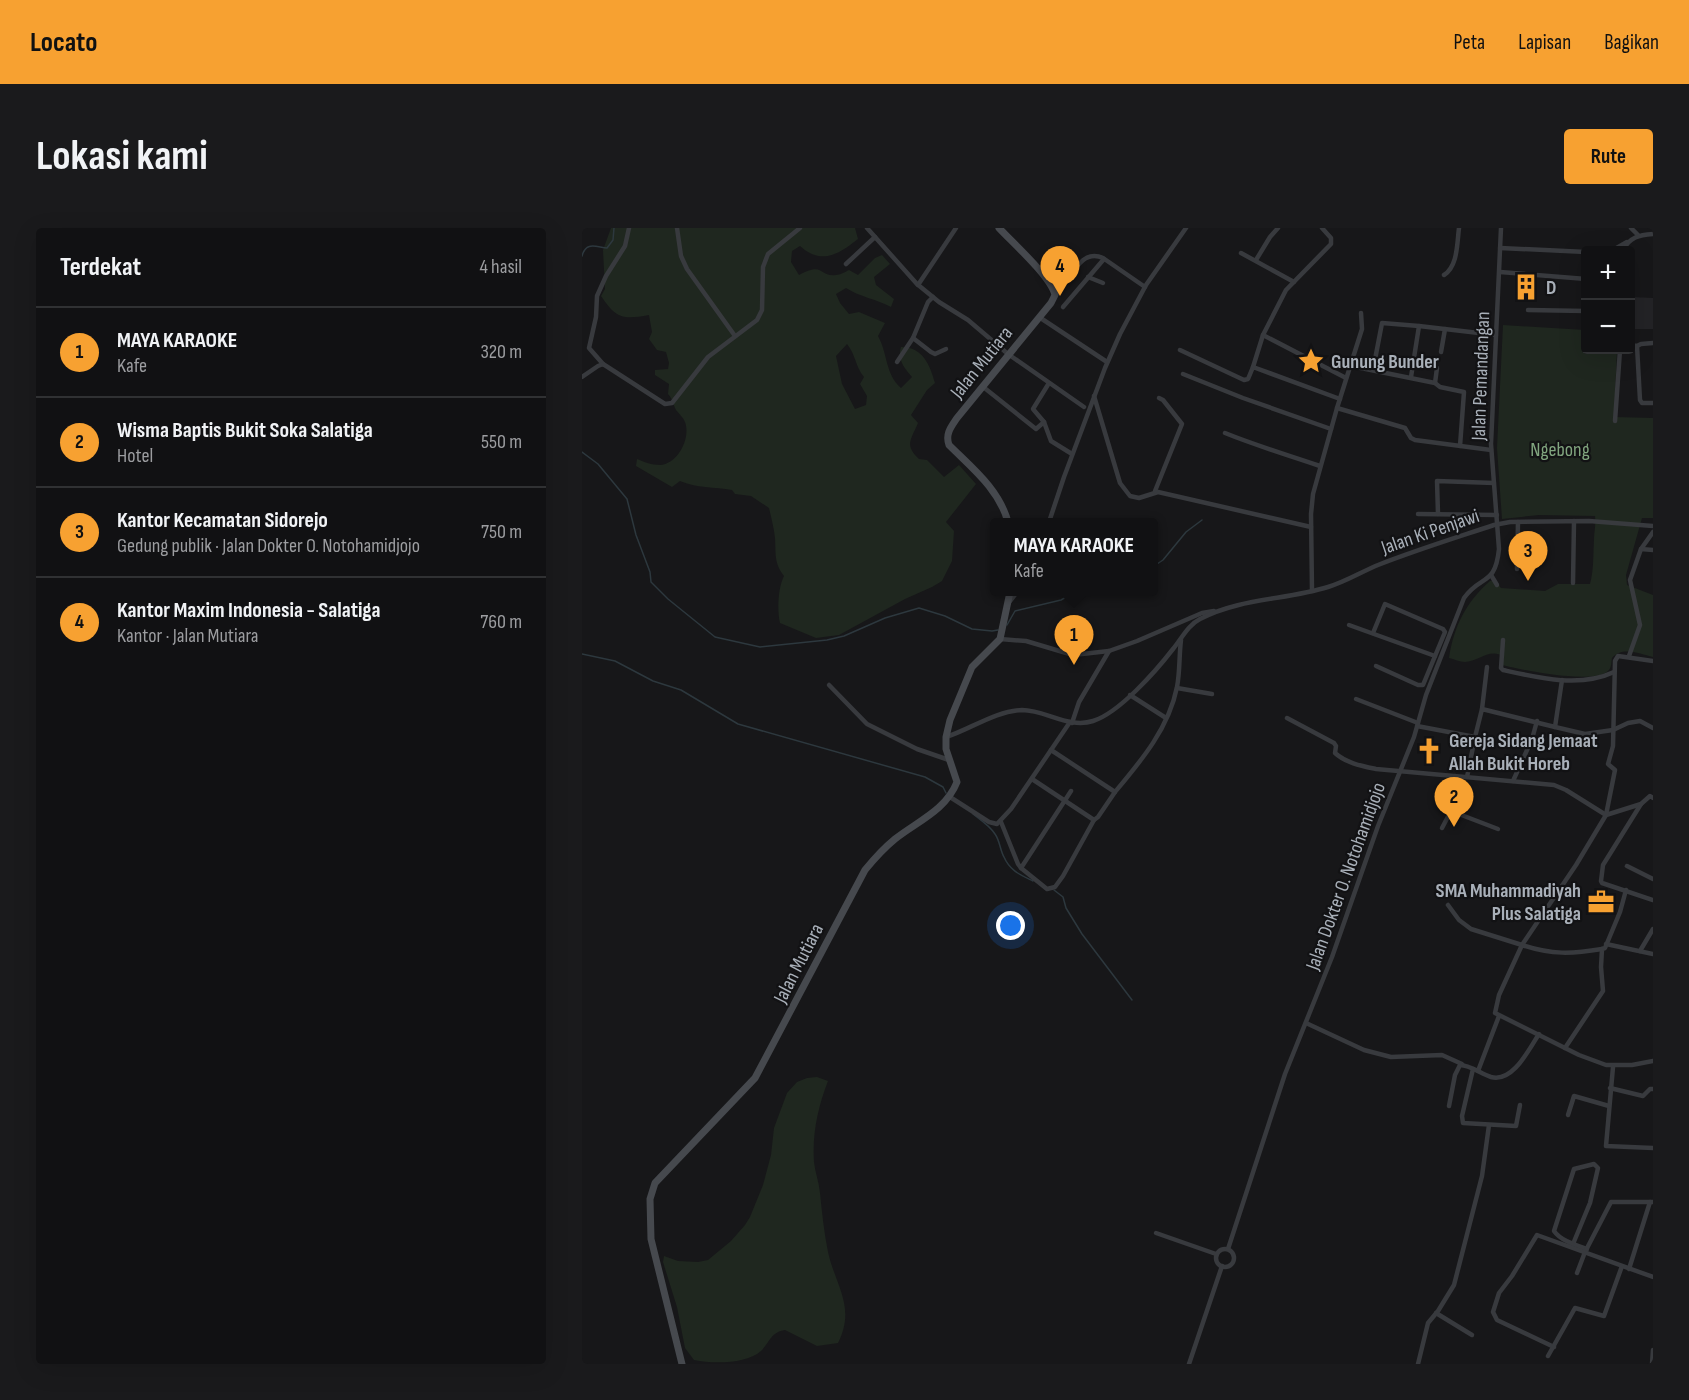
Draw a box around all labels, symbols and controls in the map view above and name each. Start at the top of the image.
text: Locato [30,26,97,59]
text: Peta [1454,30,1485,55]
text: Lapisan [1518,30,1571,55]
text: Bagikan [1604,30,1659,55]
button: Rute [1564,129,1653,184]
text: Lokasi kami [36,131,208,182]
map controls [1581,246,1635,354]
button: + [1581,246,1635,300]
pin: 4 [1040,247,1080,296]
text: Terdekat [60,252,141,283]
text: 4 hasil [480,255,522,279]
building icon: D [1511,272,1541,302]
place label: D [1546,276,1556,300]
button: − [1581,300,1635,354]
street label: Jalan Pemandangan [1467,311,1495,442]
street label: Jalan Mutiara [945,322,1018,404]
text: MAYA KARAOKE [117,327,237,354]
text: 1 [76,340,83,364]
text: 320 m [480,340,522,364]
place icon: Gunung Bunder [1296,346,1326,376]
place label: Gunung Bunder [1331,350,1439,374]
text: Kafe [117,354,147,378]
text: Wisma Baptis Bukit Soka Salatiga [117,417,373,444]
text: 2 [75,430,84,454]
text: 550 m [481,430,522,454]
park label: Ngebong [1530,438,1590,462]
text: Hotel [117,444,153,468]
street label: Jalan Ki Penjawi [1377,504,1483,560]
text: Kantor Kecamatan Sidorejo [117,507,328,534]
popup [990,518,1158,596]
text: 3 [75,520,84,544]
text: 750 m [481,520,522,544]
text: MAYA KARAOKE [1014,532,1134,559]
pin: 3 [1508,532,1548,581]
text: Gedung publik · Jalan Dokter O. Notohamidjojo [117,534,420,558]
text: Kafe [1014,559,1044,583]
text: Kantor Maxim Indonesia - Salatiga [117,597,380,624]
text: 4 [75,610,84,634]
text: 760 m [480,610,522,634]
pin: 1 [1054,616,1094,665]
text: Kantor · Jalan Mutiara [117,624,259,648]
place label: Gereja Sidang Jemaat Allah Bukit Horeb [1448,729,1598,776]
church icon: Gereja Sidang Jemaat Allah Bukit Horeb [1414,736,1444,766]
pin: 2 [1434,778,1474,827]
street label: Jalan Dokter O. Notohamidjojo [1301,779,1391,974]
place label: SMA Muhammadiyah Plus Salatiga [1436,879,1581,926]
office icon: SMA Muhammadiyah Plus Salatiga [1586,887,1616,917]
your location [996,911,1025,940]
street label: Jalan Mutiara [768,920,829,1008]

